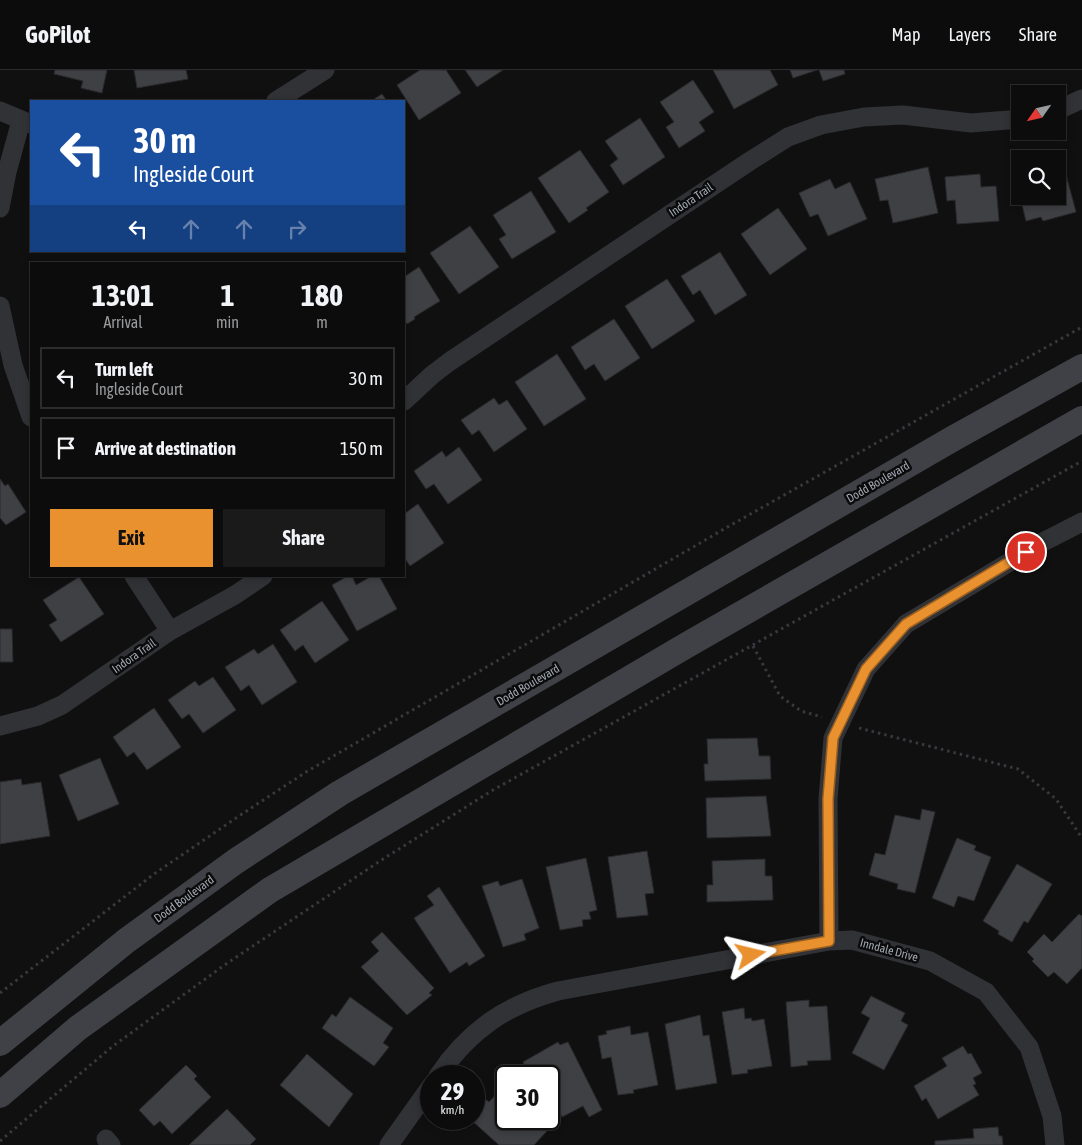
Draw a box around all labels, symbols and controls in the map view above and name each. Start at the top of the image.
text: GoPilot [25,21,90,48]
text: Map [891,24,920,45]
text: Layers [948,24,991,45]
text: Share [1019,24,1057,45]
north arrow [1011,85,1066,140]
map controls [1011,85,1066,205]
icon: left [50,120,115,185]
text: 30 m [133,120,196,160]
button: search [1011,150,1066,205]
text: Ingleside Court [133,161,254,187]
street label: Indora Trail [666,180,716,220]
icon: left [124,215,152,243]
icon: ahead [177,215,205,243]
icon: ahead [230,215,258,243]
icon: right [283,215,311,243]
text: 13:01 [92,278,154,312]
text: 1 [220,278,235,312]
text: 180 [301,278,343,312]
text: Arrival [103,313,143,331]
text: min [216,313,239,331]
text: m [316,313,328,331]
text: Turn left [95,358,153,380]
icon: left [52,364,80,392]
text: 30 m [349,367,383,389]
text: Ingleside Court [95,380,183,398]
icon: arrive [52,434,80,462]
text: Arrive at destination [95,437,236,459]
text: 150 m [340,437,383,459]
street label: Dodd Boulevard [844,458,912,506]
button: Exit [50,509,213,567]
button: Share [223,509,385,567]
pin [1005,531,1047,573]
icon: arrive [1012,538,1040,566]
street label: Indora Trail [109,635,159,676]
street label: Dodd Boulevard [494,661,562,709]
street label: Dodd Boulevard [151,873,217,925]
position arrow [724,928,776,980]
street label: Inndale Drive [858,936,920,964]
speed limit sign: 30 [495,1065,560,1130]
text: 29 [441,1077,464,1105]
text: km/h [441,1103,464,1117]

